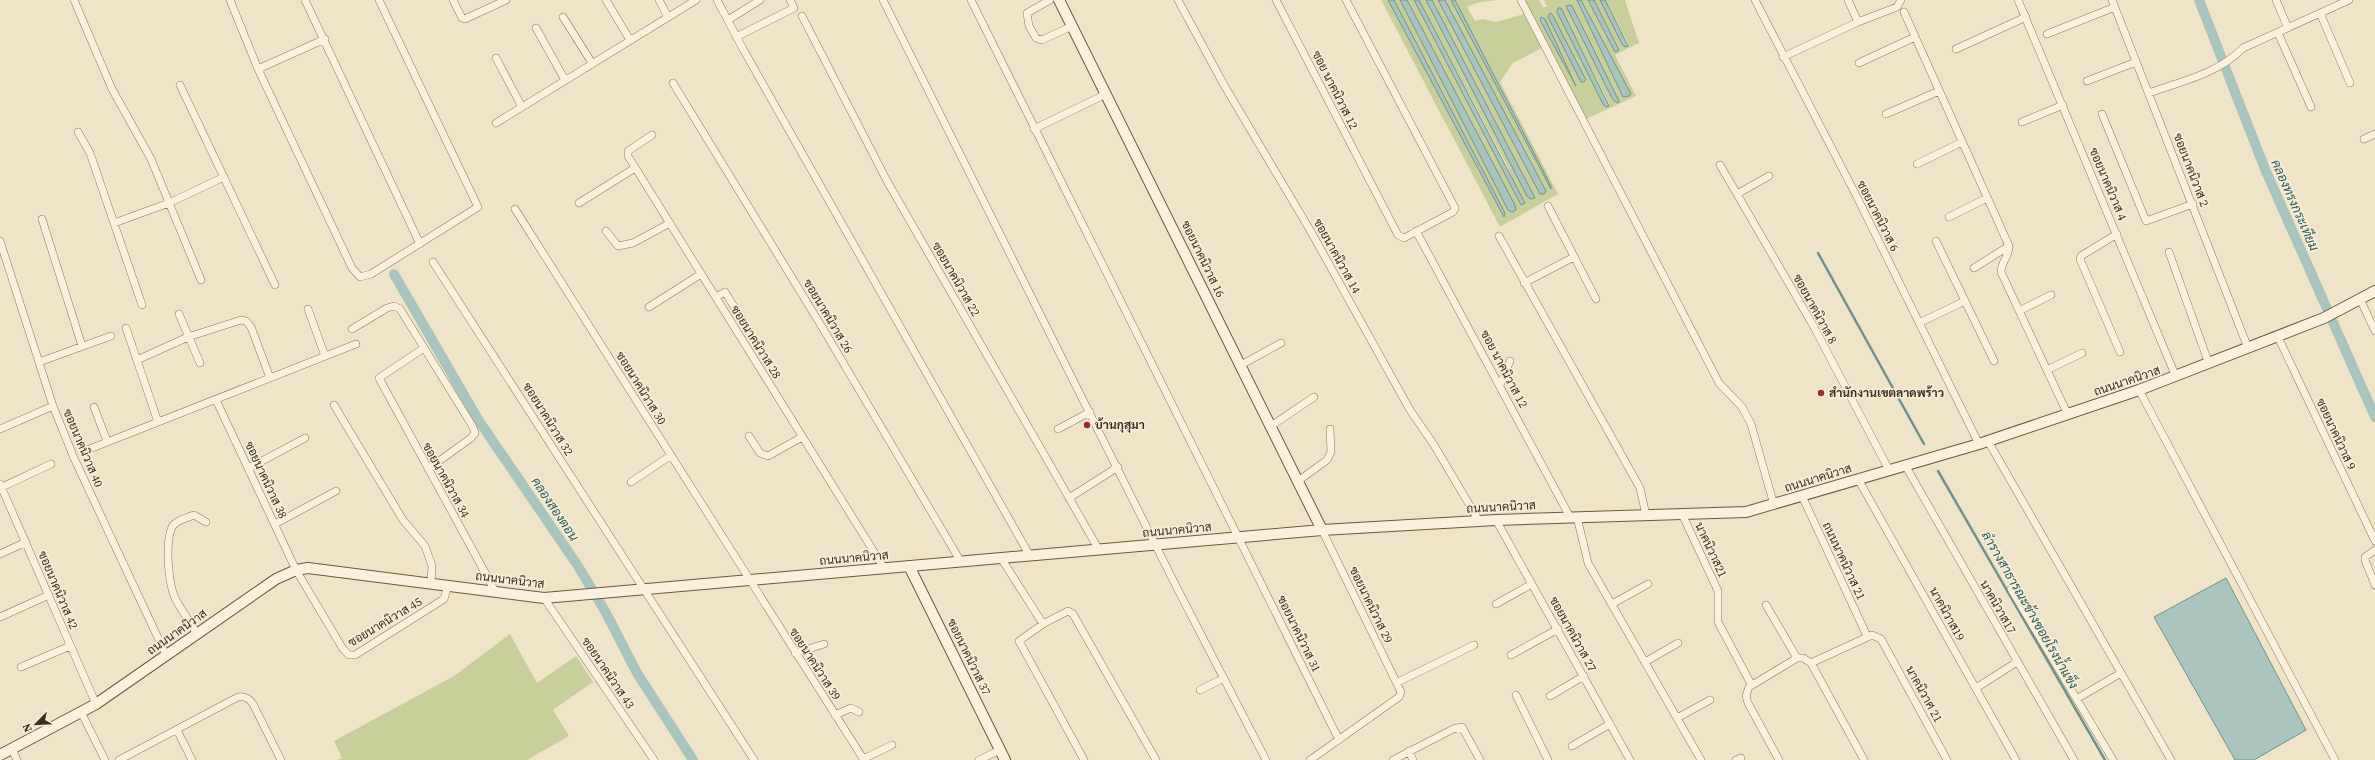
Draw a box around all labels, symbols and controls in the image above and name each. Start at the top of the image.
street label: ซอย นาคนิวาส 12 [1308,48,1362,132]
street label: ซอยนาคนิวาส 2 [2170,131,2212,209]
street label: ซอยนาคนิวาส 4 [2086,145,2130,223]
water label: คลองทรงกระเทียม [2267,156,2324,253]
street label: ซอยนาคนิวาส 6 [1853,178,1903,254]
street label: ซอยนาคนิวาส 14 [1310,216,1364,296]
street label: ซอยนาคนิวาส 16 [1178,218,1228,300]
street label: ซอยนาคนิวาส 22 [928,239,984,319]
street label: ซอยนาคนิวาส 8 [1789,271,1841,347]
street label: ซอยนาคนิวาส 26 [800,276,856,356]
street label: ซอยนาคนิวาส 28 [727,302,785,382]
street label: ซอย นาคนิวาส 12 [1477,327,1531,411]
street label: ซอยนาคนิวาส 30 [612,348,670,428]
street label: ถนนนาคนิวาส [2092,362,2163,400]
street label: ซอยนาคนิวาส 32 [519,379,577,459]
place label: สำนักงานเขตลาดพร้าว [1829,385,1944,401]
marker: สำนักงานเขตลาดพร้าว [1816,388,1826,398]
street label: ซอยนาคนิวาส 9 [2312,396,2360,472]
street label: ซอยนาคนิวาส 40 [59,407,107,489]
place label: บ้านกุสุมา [1095,417,1145,433]
marker: บ้านกุสุมา [1082,420,1092,430]
street label: ซอยนาคนิวาส 38 [241,439,291,521]
street label: ซอยนาคนิวาส 34 [419,440,473,520]
street label: ถนนนาคนิวาส [1782,460,1854,496]
water label: คลองสองตอน [527,474,583,545]
street label: ถนนนาคนิวาส [1466,497,1536,517]
street label: ถนนนาคนิวาส [1142,519,1212,541]
street label: ถนนนาคนิวาส 21 [1819,519,1869,603]
street label: นาคนิวาส21 [1691,520,1731,580]
water label: ลำรางสาธารณะข้างซอยโรงน้ำแข็ง [1978,526,2086,692]
street label: ถนนนาคนิวาส [819,547,889,569]
street label: ซอยนาคนิวาส 42 [34,549,82,631]
street label: ซอยนาคนิวาส 29 [1346,564,1396,646]
street label: ถนนนาคนิวาส [475,568,546,592]
street label: นาคนิวาส17 [1976,577,2020,637]
street label: นาคนิวาส19 [1926,584,1968,644]
street label: ซอยนาคนิวาส 31 [1274,593,1324,675]
street label: ซอยนาคนิวาส 45 [345,594,425,650]
street label: ซอยนาคนิวาส 27 [1546,594,1600,674]
street label: ถนนนาคนิวาส [144,605,210,658]
street label: ซอยนาคนิวาส 37 [944,616,994,698]
street label: ซอยนาคนิวาส 39 [786,625,844,703]
street label: ซอยนาคนิวาส 43 [578,634,638,712]
street label: นาคนิวาศ 21 [1902,663,1946,725]
north arrow [16,704,56,744]
text: N [19,721,36,735]

